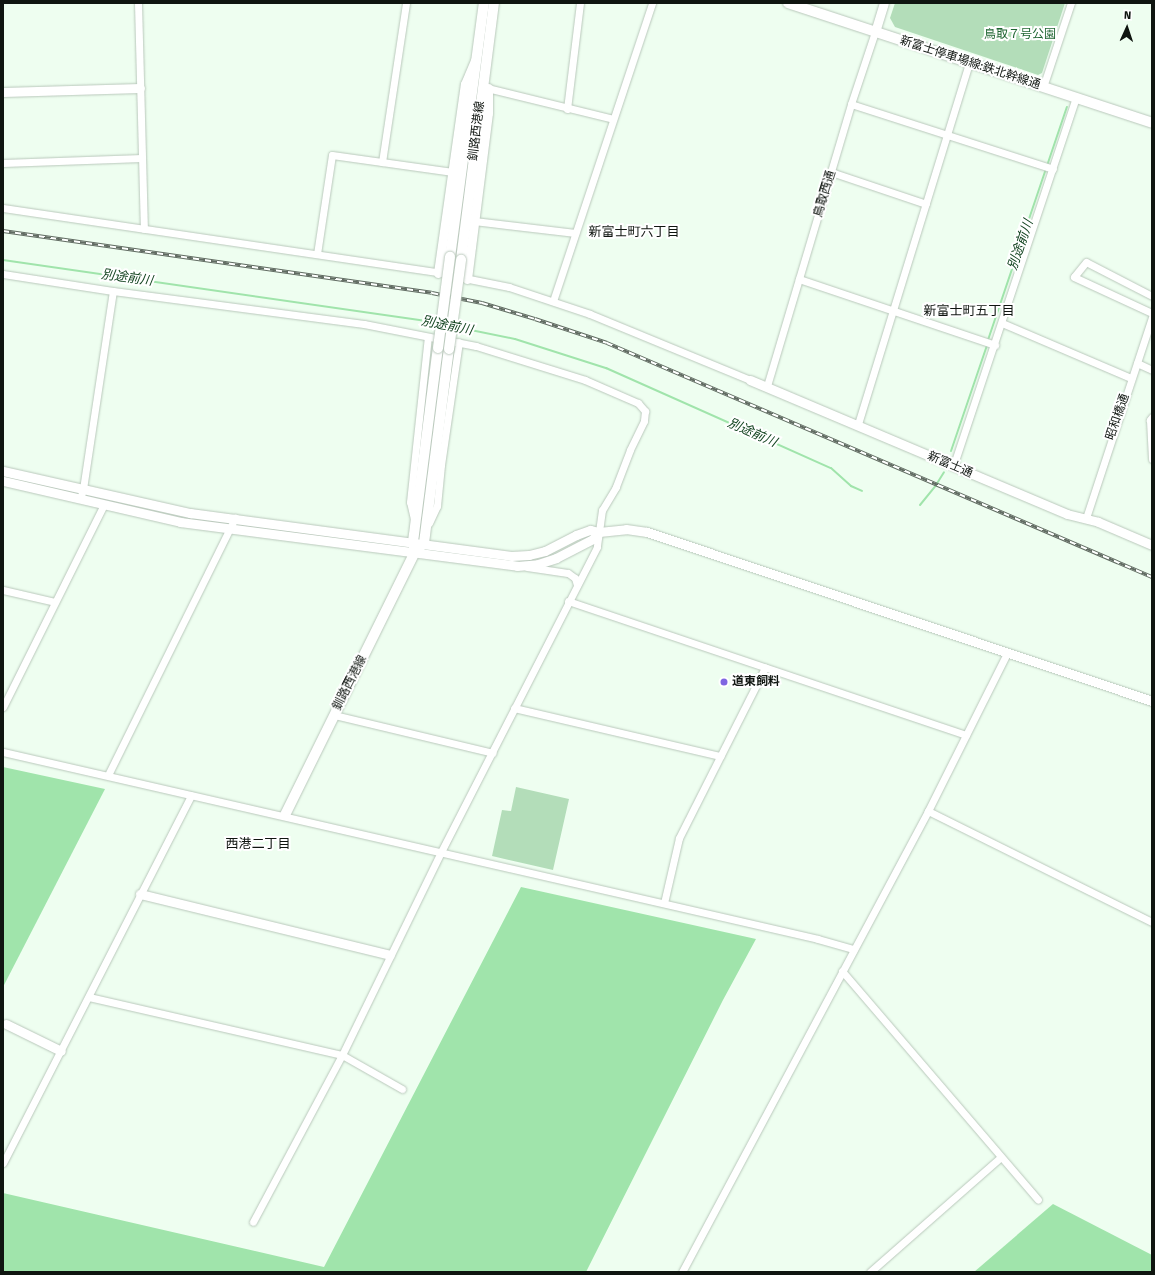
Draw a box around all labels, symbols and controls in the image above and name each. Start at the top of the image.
north arrow [1107,8,1147,48]
text: N [1124,9,1132,22]
park label: 鳥取７号公園 [984,28,1056,42]
street label: 新富士停車場線:鉄北幹線通 [898,33,1042,93]
street label: 釧路西港線 [466,100,488,162]
street label: 鳥取西通 [811,169,839,219]
water label: 別途前川 [1005,218,1037,272]
district label: 新富士町六丁目 [589,224,679,240]
water label: 別途前川 [100,267,154,289]
district label: 新富士町五丁目 [924,303,1014,319]
water label: 別途前川 [420,313,474,339]
street label: 昭和橋通 [1103,392,1133,442]
water label: 別途前川 [725,415,779,451]
street label: 新富士通 [925,449,975,481]
street label: 釧路西港線 [330,653,370,713]
place label: 道東飼料 [732,675,780,689]
marker: 道東飼料 [719,677,729,687]
district label: 西港二丁目 [226,836,290,852]

